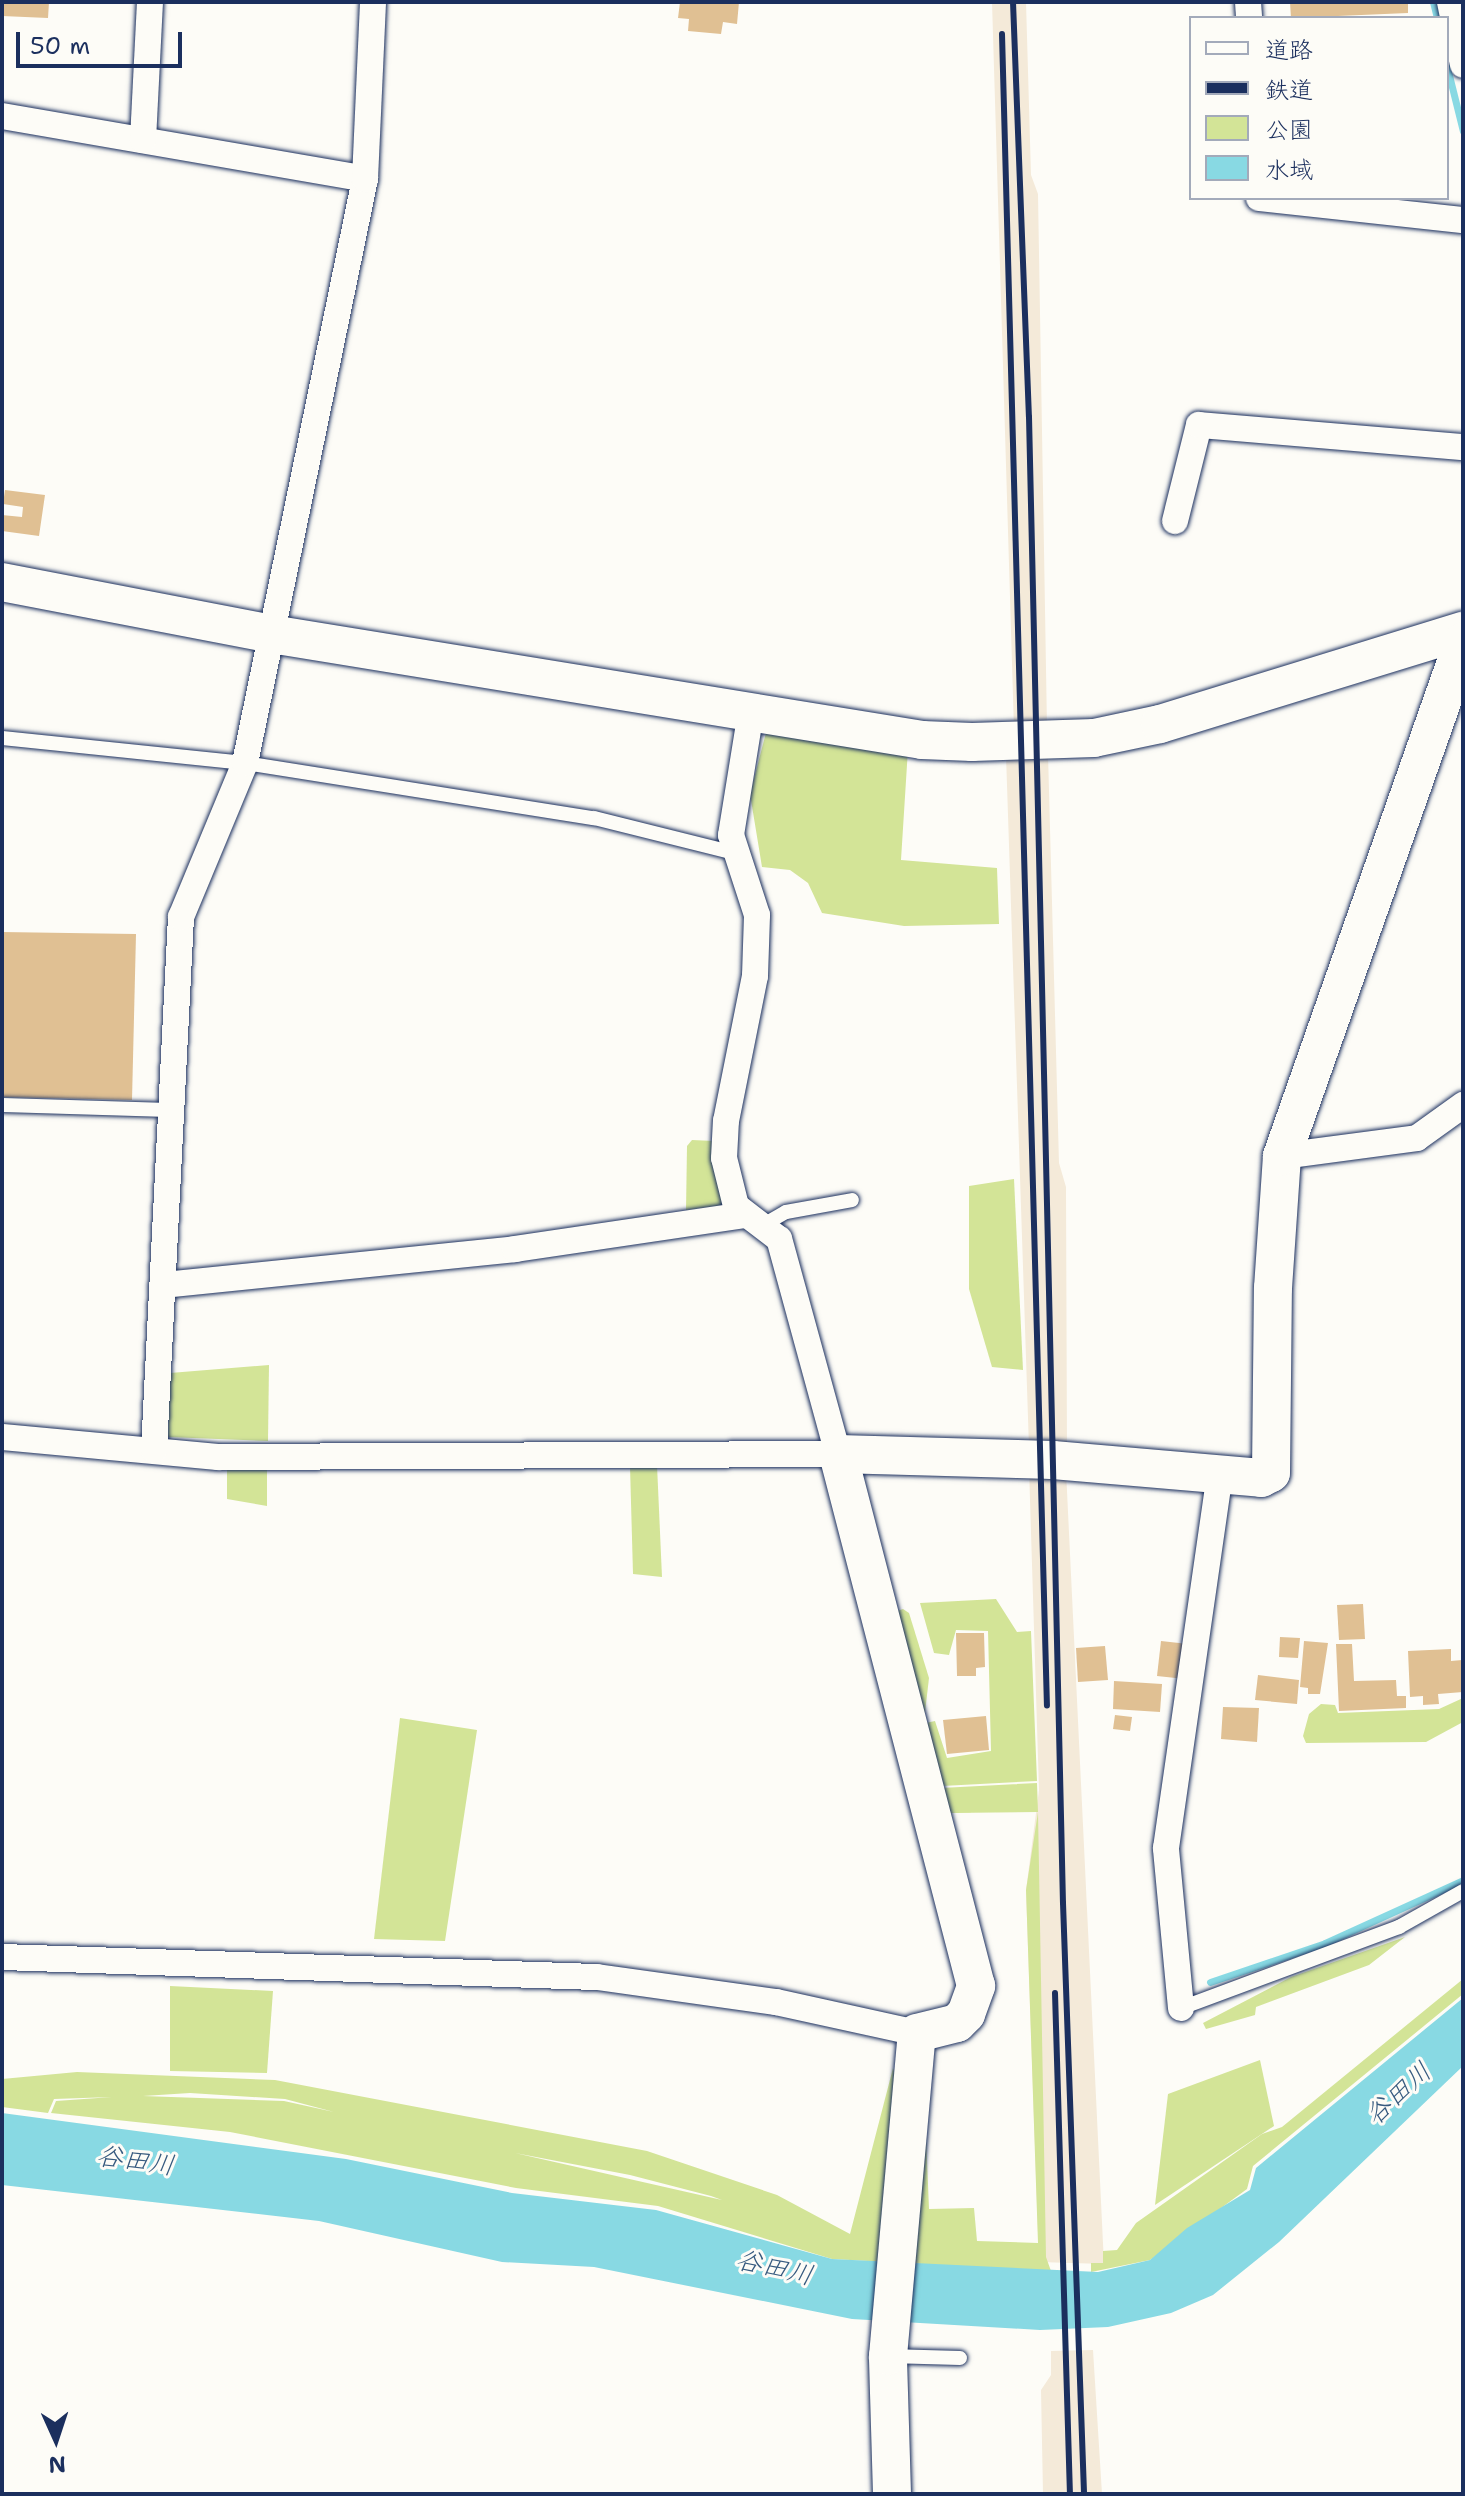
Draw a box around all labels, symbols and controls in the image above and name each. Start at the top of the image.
scale bar [20,16,186,66]
legend [1189,16,1449,200]
text: 50 m [30,30,90,62]
text: 道路 [1265,34,1313,66]
text: 鉄道 [1265,74,1313,106]
text: 公園 [1265,114,1313,146]
text: 水域 [1265,154,1313,186]
water label: 谷田川 [1359,2055,1437,2131]
water label: 谷田川 [95,2139,177,2181]
water label: 谷田川 [733,2243,817,2291]
north arrow [16,2400,96,2480]
text: N [48,2450,67,2479]

